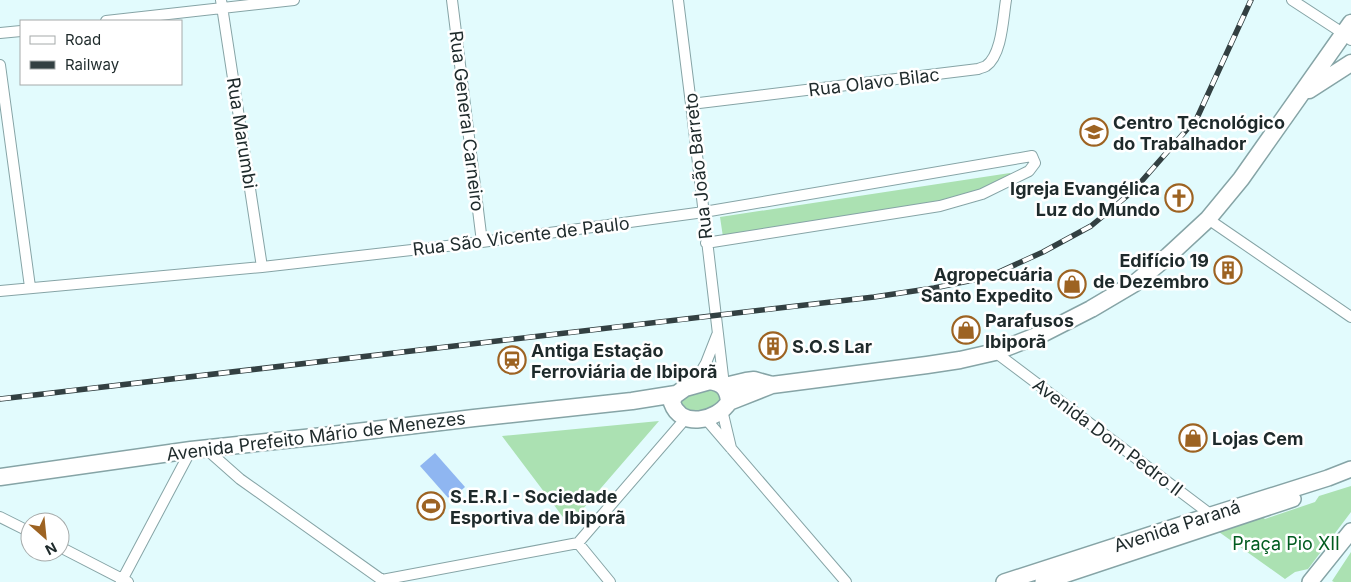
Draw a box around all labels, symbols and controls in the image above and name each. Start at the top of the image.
legend [20,20,182,85]
street label: Rua General Carneiro [445,29,489,213]
text: Road [65,30,101,49]
text: Railway [65,55,120,74]
street label: Rua Olavo Bilac [807,64,941,100]
street label: Rua Marumbi [223,76,261,190]
street label: Rua João Barreto [680,92,716,240]
place label: Centro Tecnológico do Trabalhador [1113,112,1285,154]
school or university icon: Centro Tecnológico do Trabalhador [1079,117,1109,147]
place label: Igreja Evangélica Luz do Mundo [1010,178,1160,220]
church icon: Igreja Evangélica Luz do Mundo [1164,183,1194,213]
street label: Rua São Vicente de Paulo [411,212,631,260]
place label: Edifício 19 de Dezembro [1093,250,1209,292]
building icon: Edifício 19 de Dezembro [1213,255,1243,285]
place label: Agropecuária Santo Expedito [921,264,1053,306]
shop icon: Agropecuária Santo Expedito [1057,269,1087,299]
place label: Parafusos Ibiporã [985,310,1074,352]
shop icon: Parafusos Ibiporã [951,315,981,345]
building icon: S.O.S Lar [758,331,788,361]
place label: S.O.S Lar [792,336,872,357]
place label: Antiga Estação Ferroviária de Ibiporã [531,340,718,382]
station icon: Antiga Estação Ferroviária de Ibiporã [497,345,527,375]
street label: Avenida Dom Pedro II [1029,374,1187,500]
street label: Avenida Prefeito Mário de Menezes [165,407,467,465]
shop icon: Lojas Cem [1178,423,1208,453]
place label: Lojas Cem [1212,428,1303,449]
place label: S.E.R.I - Sociedade Esportiva de Ibiporã [450,486,625,528]
sports icon: S.E.R.I - Sociedade Esportiva de Ibiporã [416,491,446,521]
street label: Avenida Paraná [1111,496,1243,556]
north arrow [20,512,70,562]
park label: Praça Pio XII [1232,533,1340,554]
text: N [43,539,60,559]

